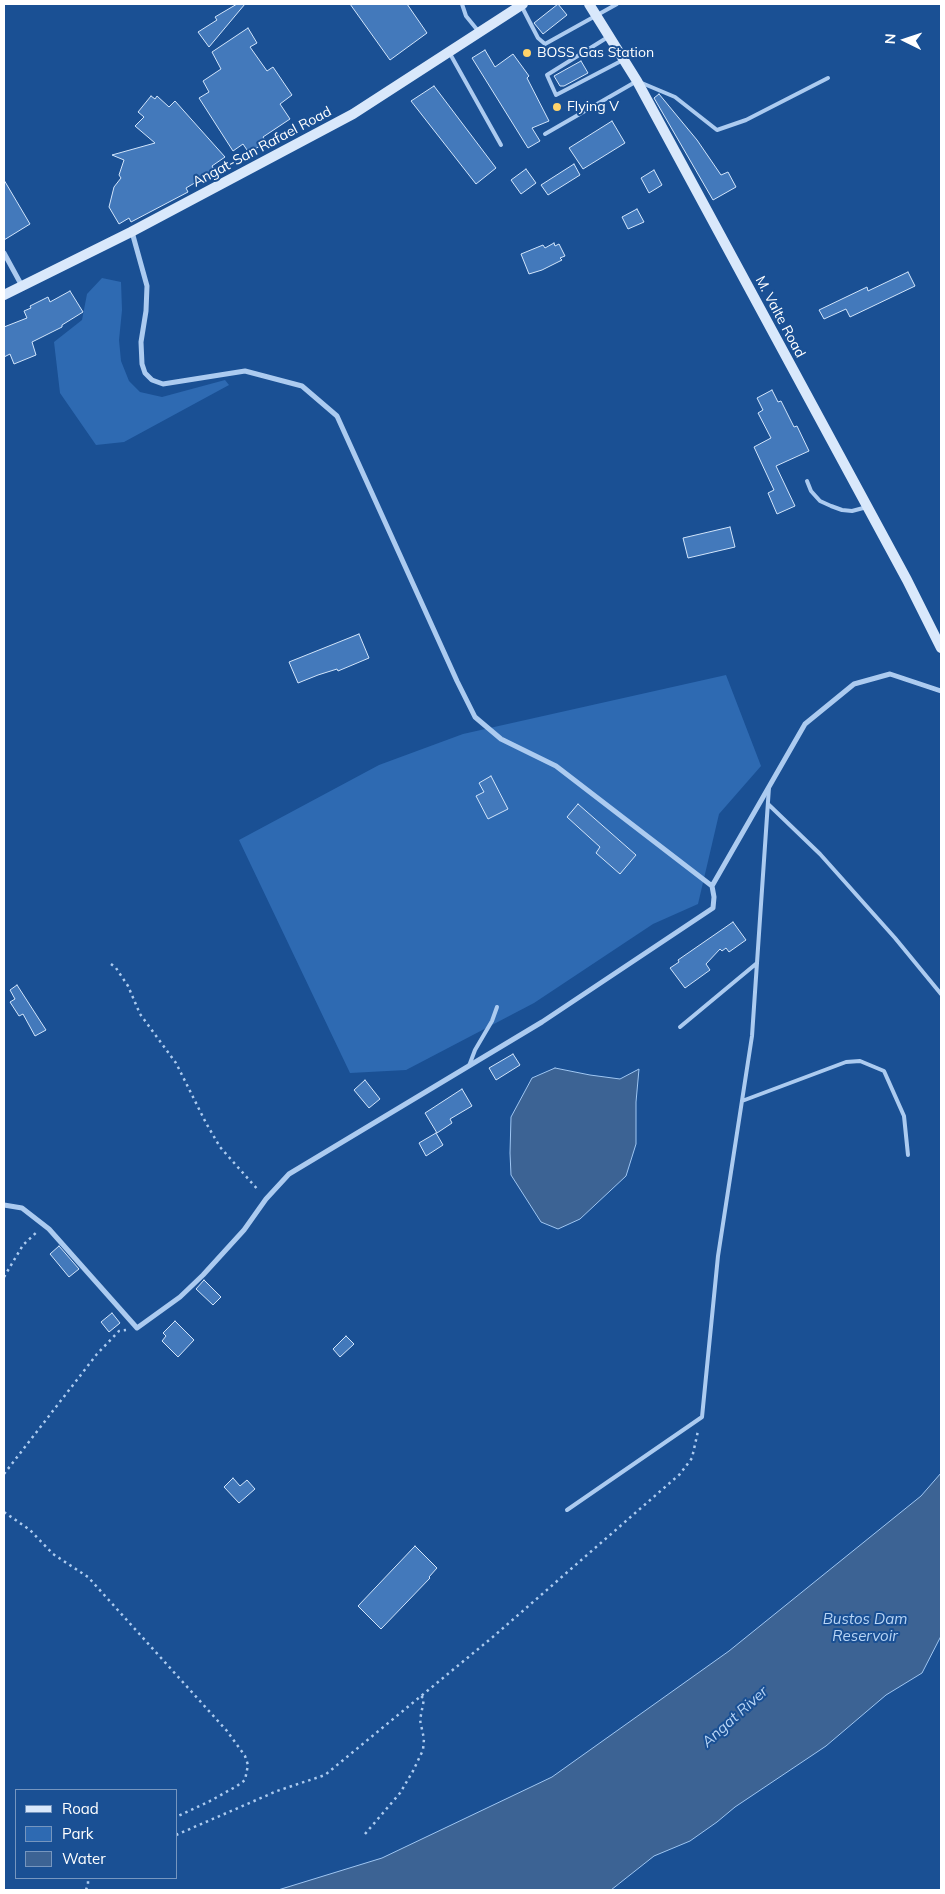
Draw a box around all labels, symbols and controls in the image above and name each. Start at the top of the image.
north arrow [880,15,930,65]
text: N [881,33,899,45]
place label: BOSS Gas Station [537,45,654,61]
marker: BOSS Gas Station [521,47,533,59]
place label: Flying V [567,99,619,115]
marker: Flying V [551,101,563,113]
street label: Angat-San Rafael Road [190,103,334,191]
street label: M. Valte Road [751,273,809,361]
water label: Bustos Dam Reservoir [823,1610,907,1645]
water label: Angat River [698,1683,772,1751]
legend [15,1789,178,1879]
text: Road [62,1799,99,1818]
text: Park [62,1824,94,1843]
text: Water [62,1849,106,1868]

